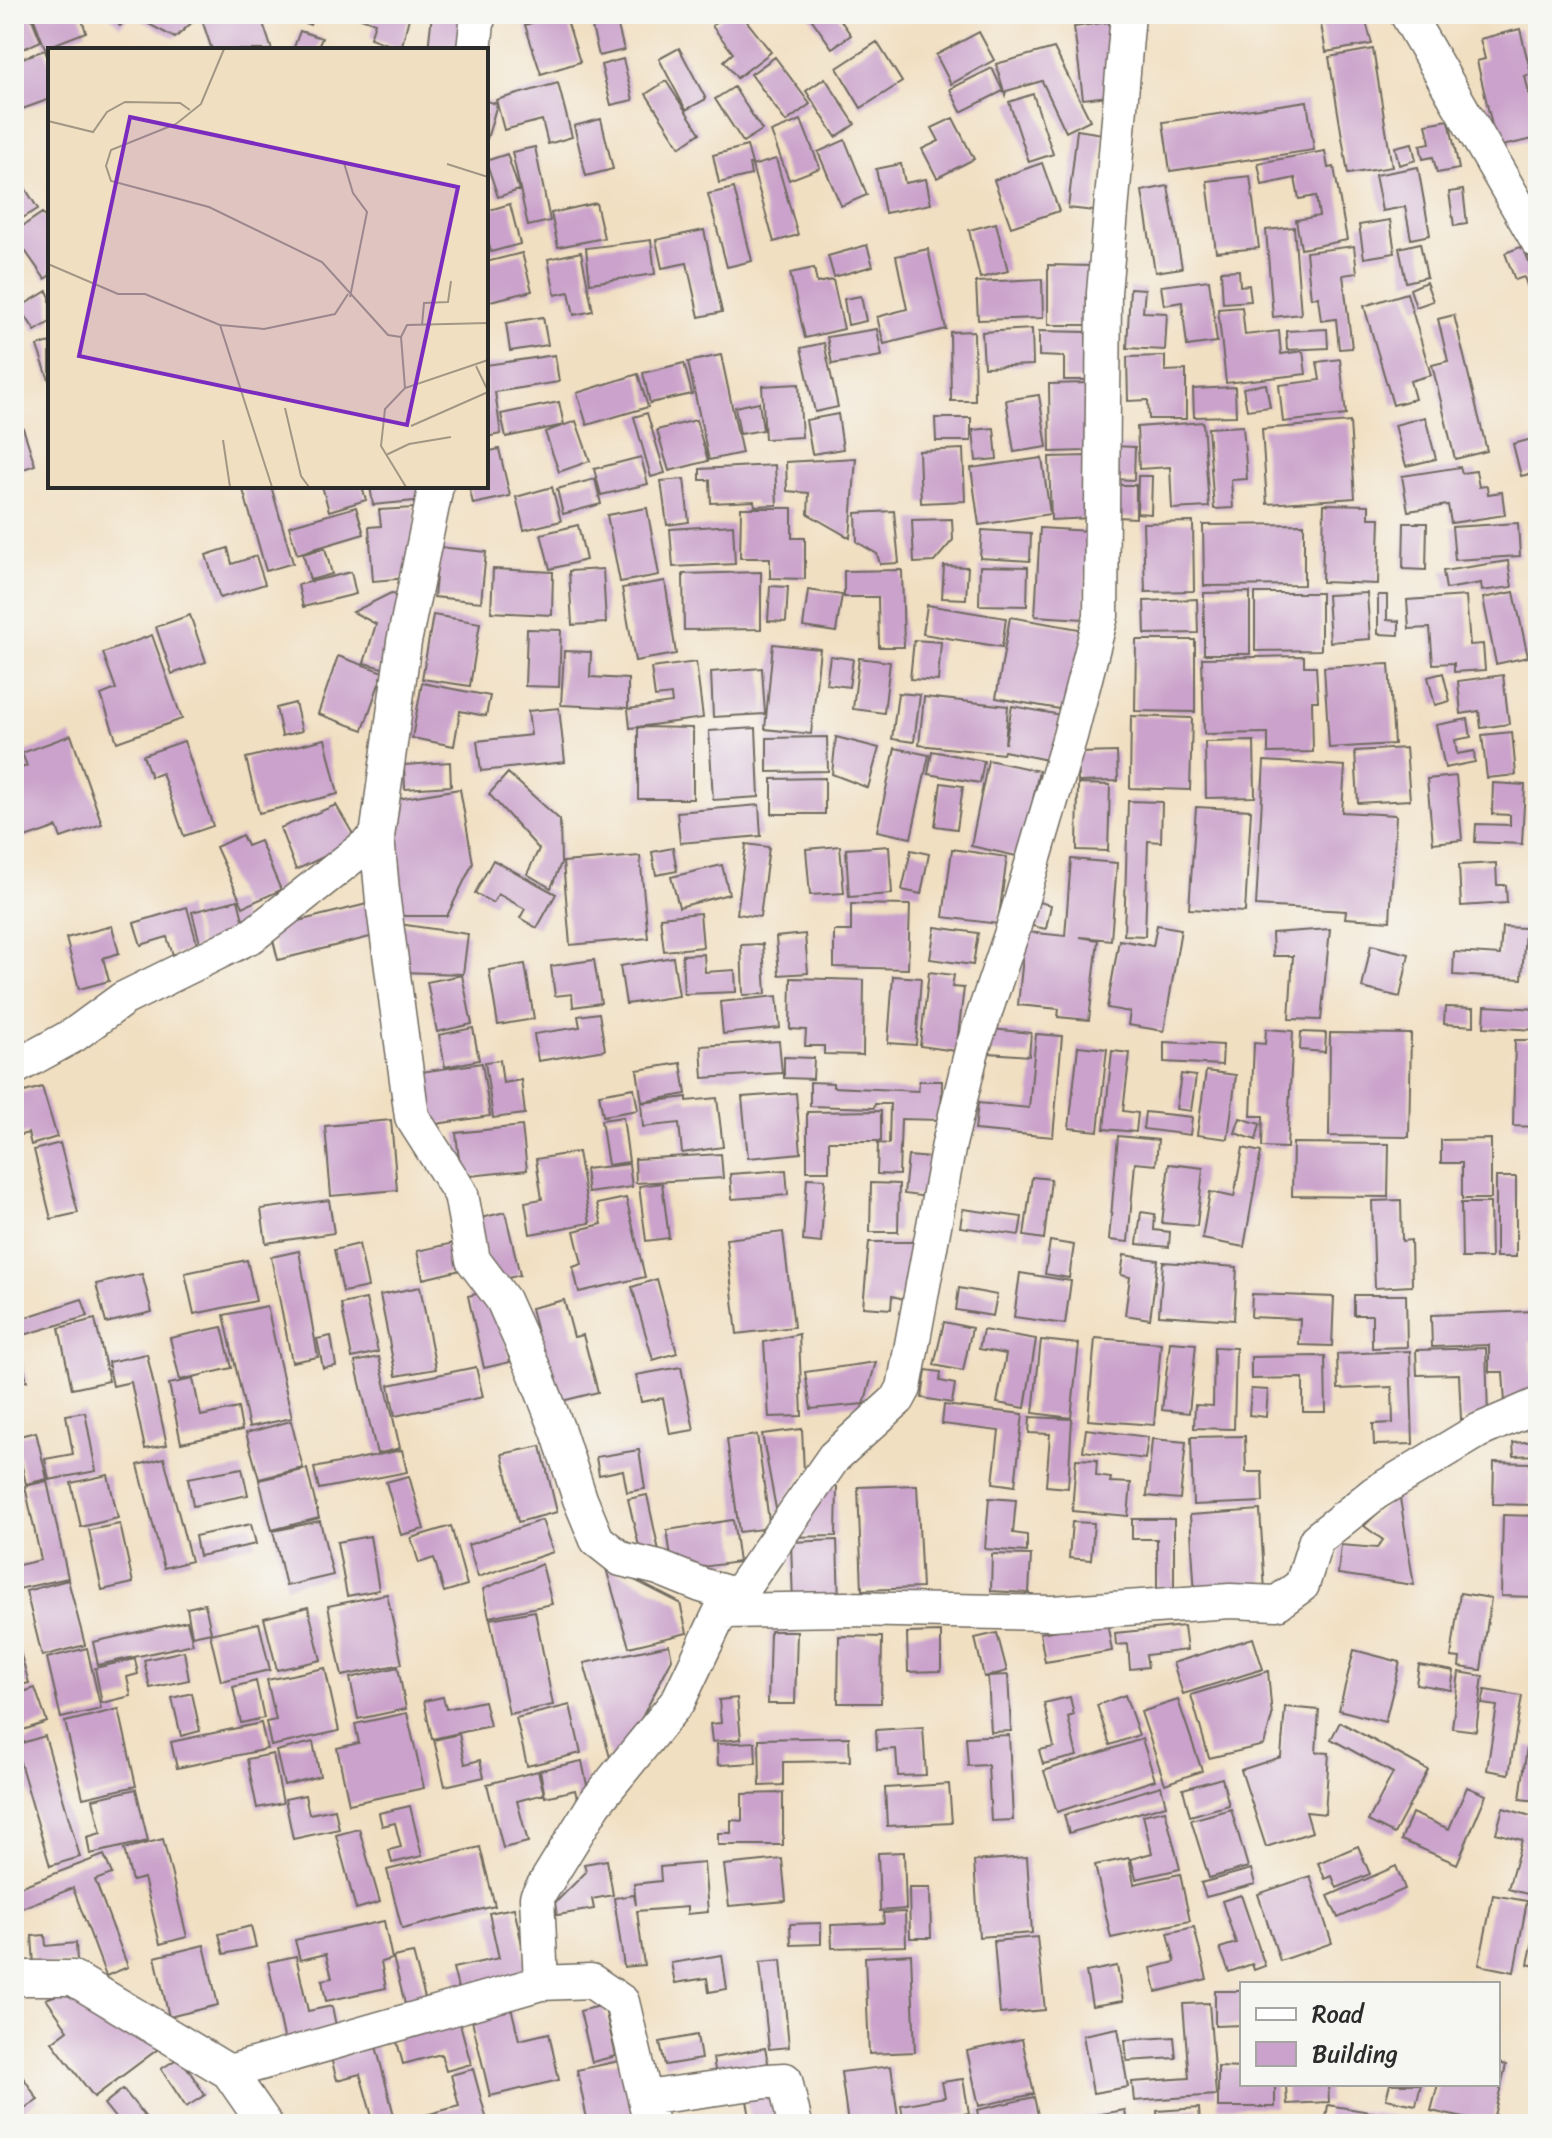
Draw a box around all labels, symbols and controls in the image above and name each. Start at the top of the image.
inset map [48,48,488,488]
legend [1240,1982,1500,2086]
text: Road [1312,1993,1366,2035]
text: Building [1312,2033,1398,2075]

